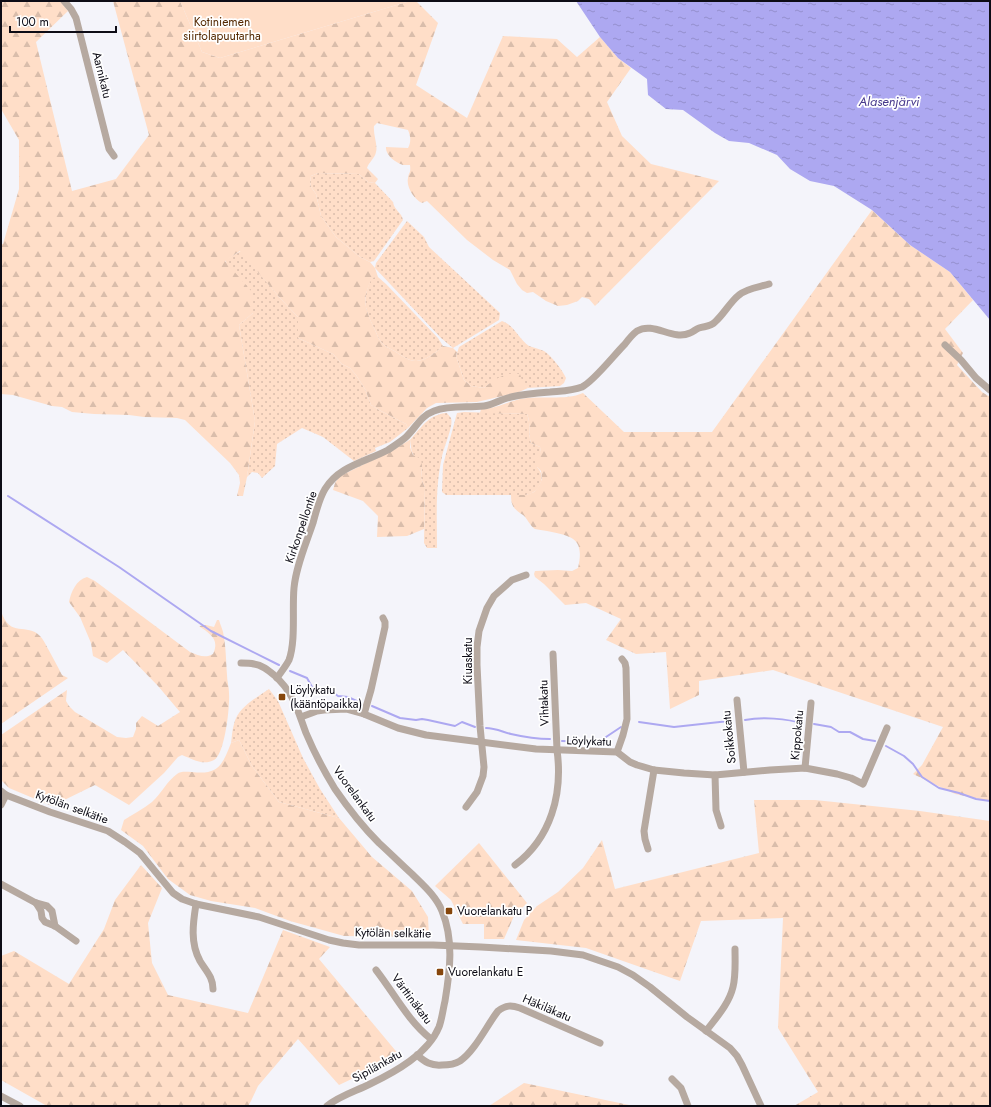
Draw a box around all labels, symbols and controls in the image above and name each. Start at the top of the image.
scale bar [10,8,116,34]
text: 100 m [16,13,49,31]
park label: Kotiniemen siirtolapuutarha [183,13,261,45]
street label: Aarnikatu [88,50,116,100]
water label: Alasenjärvi [858,92,920,111]
street label: Kirkonpellontie [280,488,322,566]
street label: Kiuaskatu [459,637,477,685]
street label: Vihtakatu [534,680,554,726]
place label: Löylykatu (kääntöpaikka) [290,681,362,713]
marker: Löylykatu (kääntöpaikka) [277,692,287,702]
street label: Soikkokatu [717,709,741,765]
street label: Kippokatu [786,709,808,761]
street label: Löylykatu [566,731,612,751]
street label: Vuorelankatu [329,762,381,826]
street label: Kytölän selkätie [33,785,111,829]
place label: Vuorelankatu P [457,902,533,920]
marker: Vuorelankatu P [444,906,454,916]
street label: Kytölän selkätie [355,923,431,943]
place label: Vuorelankatu E [448,963,523,981]
marker: Vuorelankatu E [435,967,445,977]
street label: Värttinäkatu [387,970,437,1028]
street label: Häkiläkatu [520,990,574,1026]
street label: Sipilänkatu [349,1045,405,1087]

